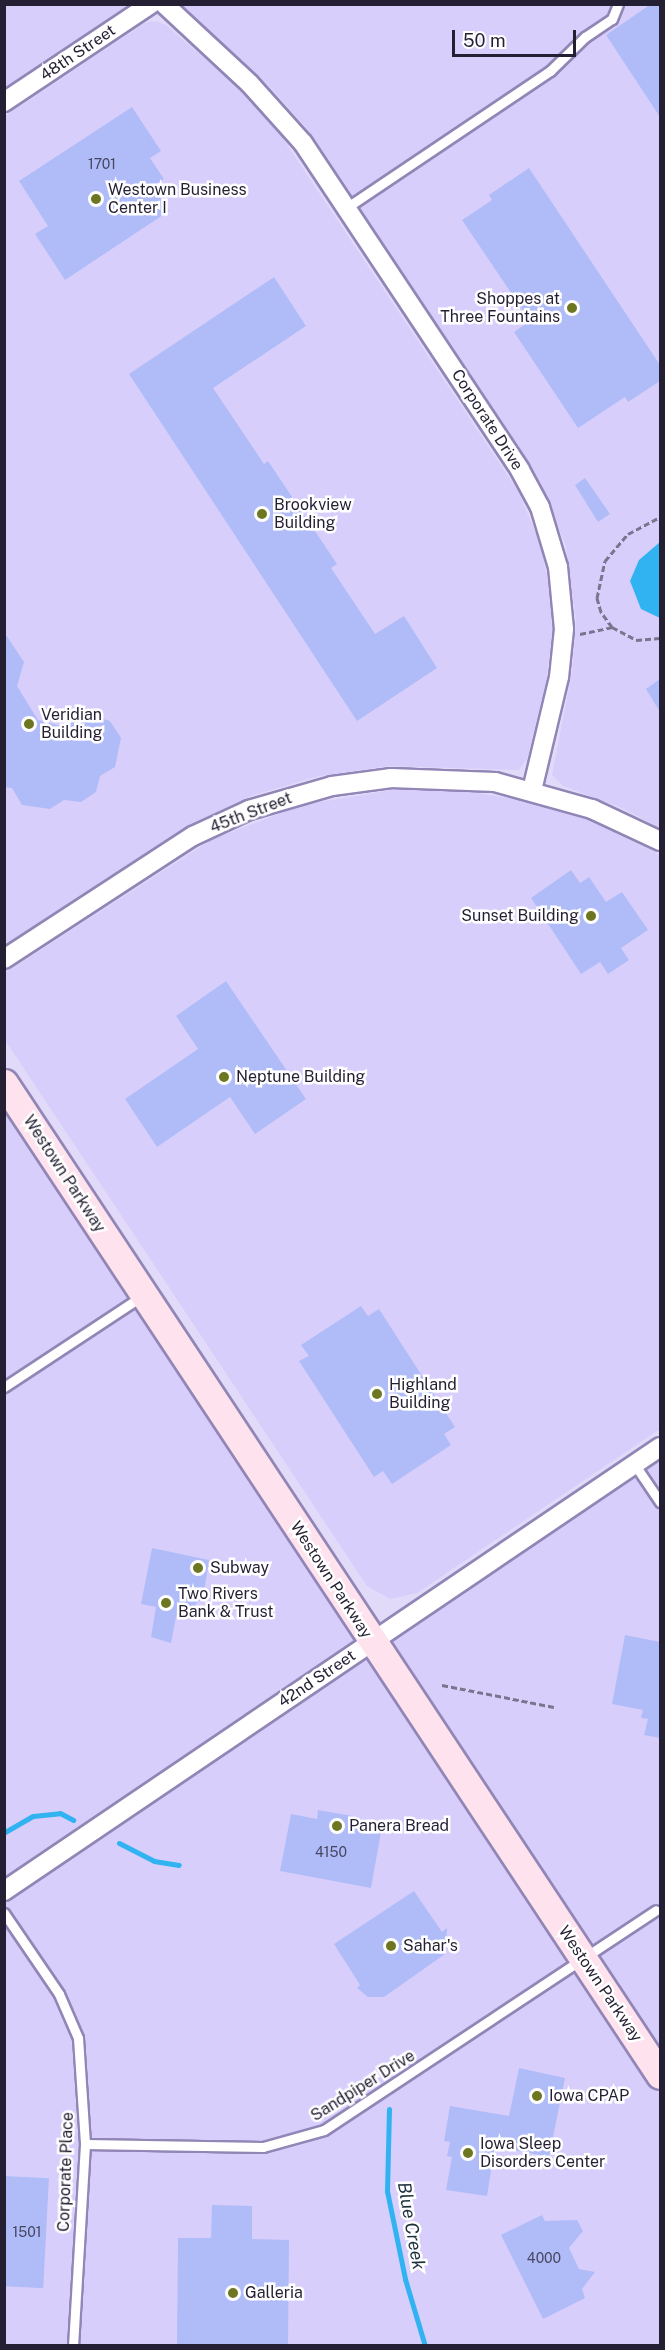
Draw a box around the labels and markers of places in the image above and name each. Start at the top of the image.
place label: Westown Business Center I [108,180,247,218]
marker: Westown Business Center I [89,192,103,206]
place label: Shoppes at Three Fountains [440,289,560,327]
marker: Shoppes at Three Fountains [565,301,579,315]
place label: Brookview Building [274,495,352,533]
marker: Brookview Building [255,507,269,521]
place label: Veridian Building [41,705,103,743]
marker: Veridian Building [22,717,36,731]
place label: Sunset Building [461,906,579,926]
marker: Sunset Building [584,909,598,923]
place label: Neptune Building [236,1067,365,1087]
marker: Neptune Building [217,1070,231,1084]
place label: Highland Building [389,1375,457,1413]
marker: Highland Building [370,1387,384,1401]
place label: Subway [210,1558,269,1578]
marker: Subway [191,1561,205,1575]
place label: Two Rivers Bank & Trust [178,1584,274,1622]
marker: Two Rivers Bank & Trust [159,1596,173,1610]
place label: Panera Bread [349,1816,449,1836]
marker: Panera Bread [330,1819,344,1833]
place label: Sahar's [403,1936,458,1956]
marker: Sahar's [384,1939,398,1953]
place label: Iowa CPAP [549,2086,629,2106]
marker: Iowa CPAP [530,2089,544,2103]
place label: Iowa Sleep Disorders Center [480,2134,605,2172]
marker: Iowa Sleep Disorders Center [461,2146,475,2160]
place label: Galleria [245,2283,303,2303]
marker: Galleria [226,2286,240,2300]

